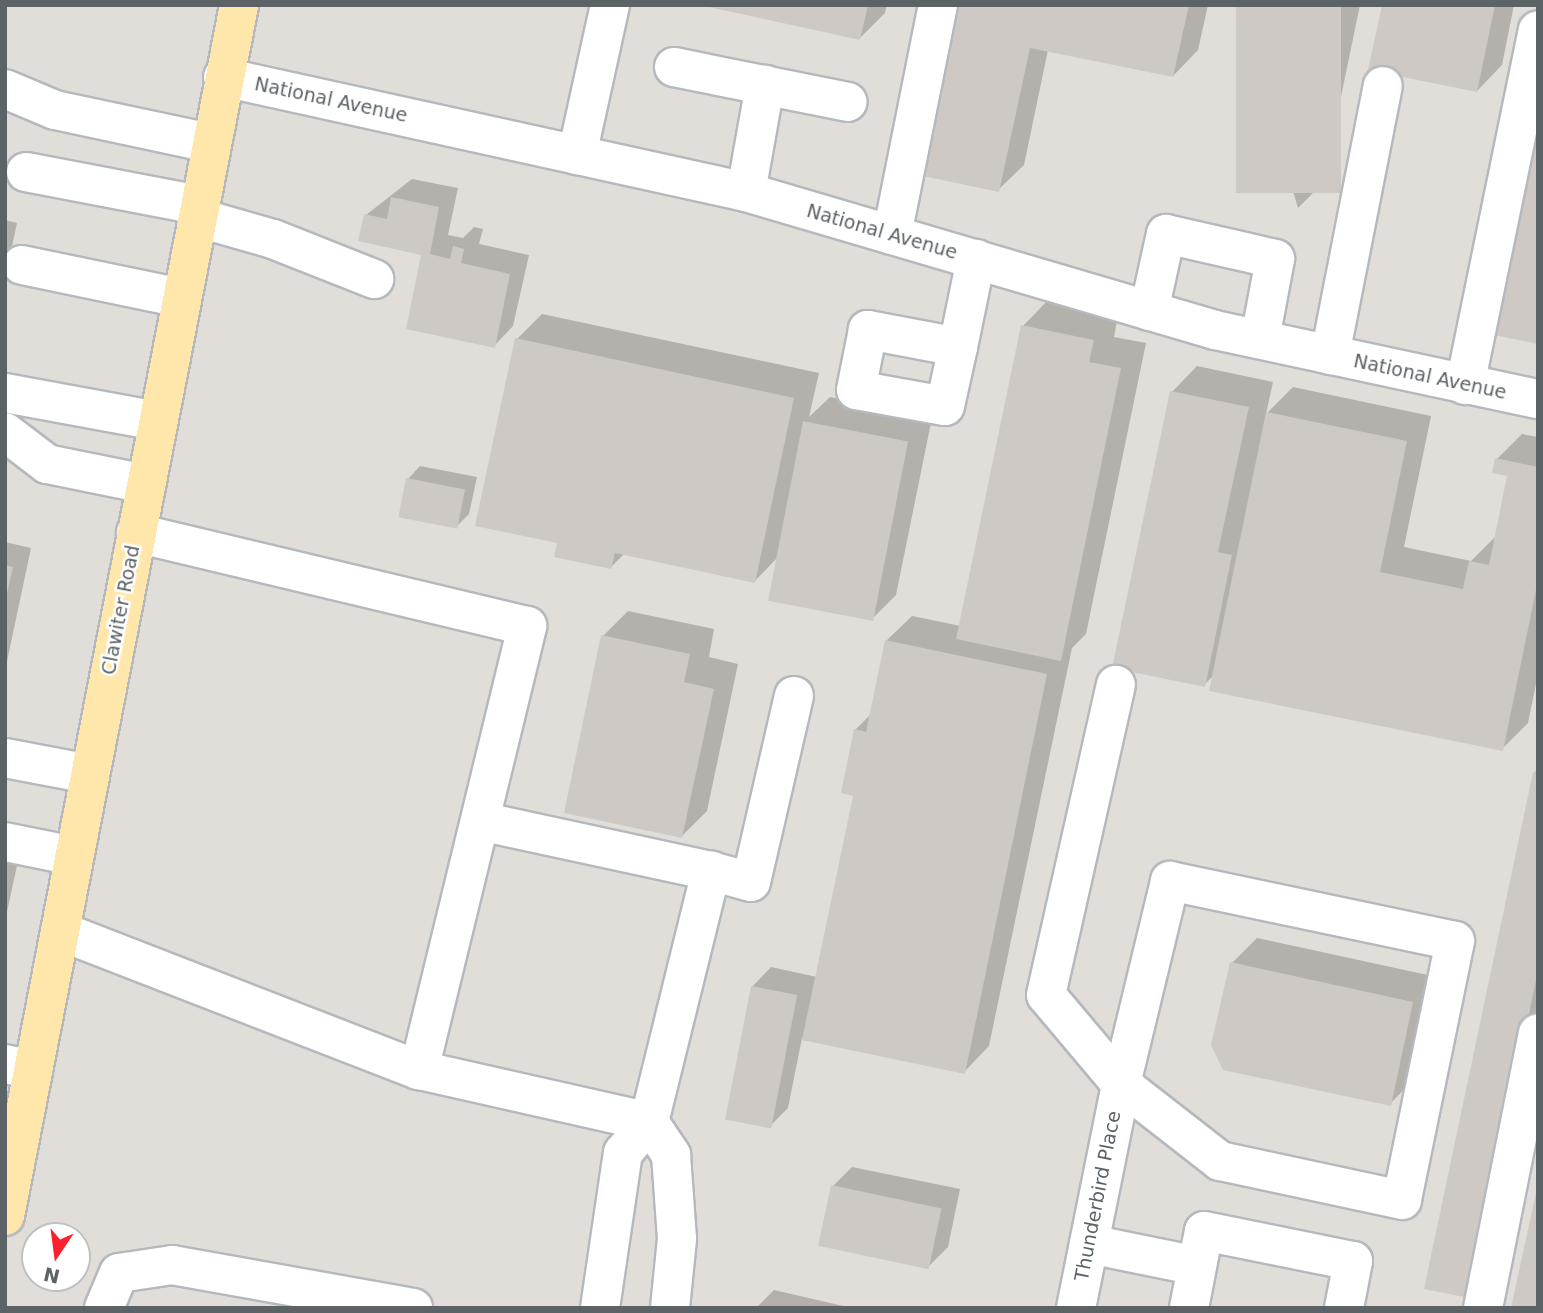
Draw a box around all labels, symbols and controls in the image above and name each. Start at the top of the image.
street label: National Avenue [252,73,410,127]
street label: National Avenue [804,200,960,264]
street label: National Avenue [1351,350,1509,404]
street label: Clawiter Road [97,543,145,677]
street label: Thunderbird Place [1070,1109,1126,1283]
north arrow [21,1222,91,1292]
text: N [42,1263,62,1288]

